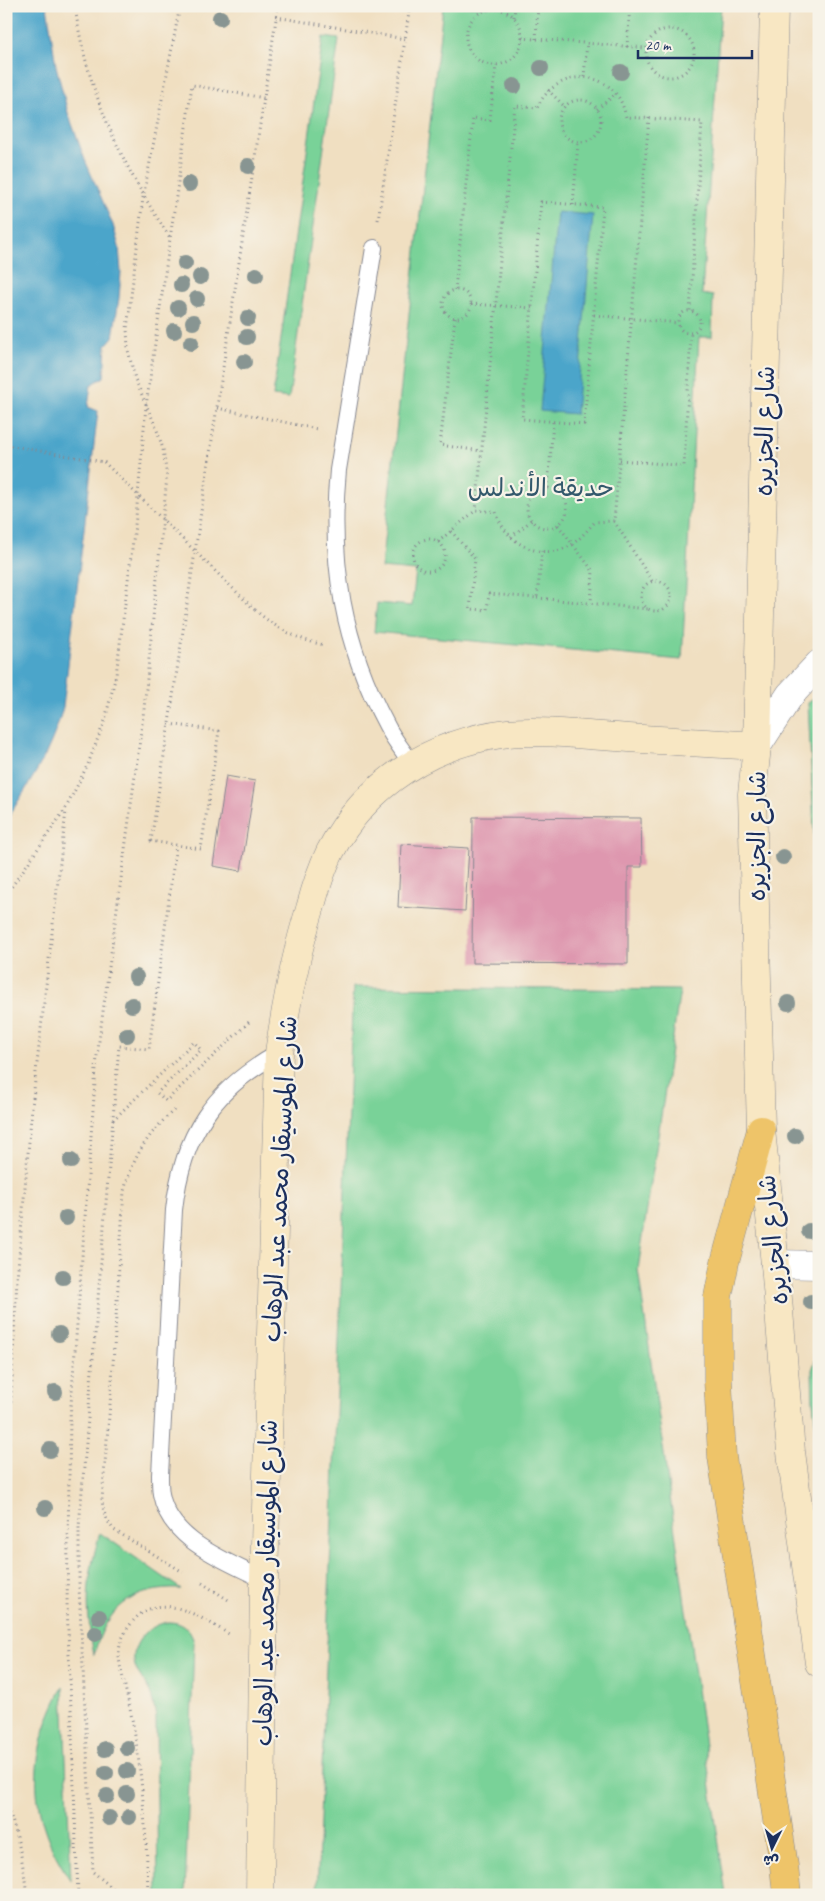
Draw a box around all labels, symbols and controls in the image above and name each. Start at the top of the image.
scale bar [638,28,751,60]
text: 20 m [645,36,672,55]
street label: شارع الجزيره [748,365,783,497]
park label: حديقة الأندلس [468,470,614,504]
street label: شارع الجزيره [741,771,774,901]
street label: شارع الموسيقار محمد عبد الوهاب [255,1015,306,1343]
street label: شارع الجزيره [750,1173,797,1307]
street label: شارع الموسيقار محمد عبد الوهاب [247,1419,286,1747]
north arrow [748,1824,798,1874]
text: ش [762,1851,779,1870]

